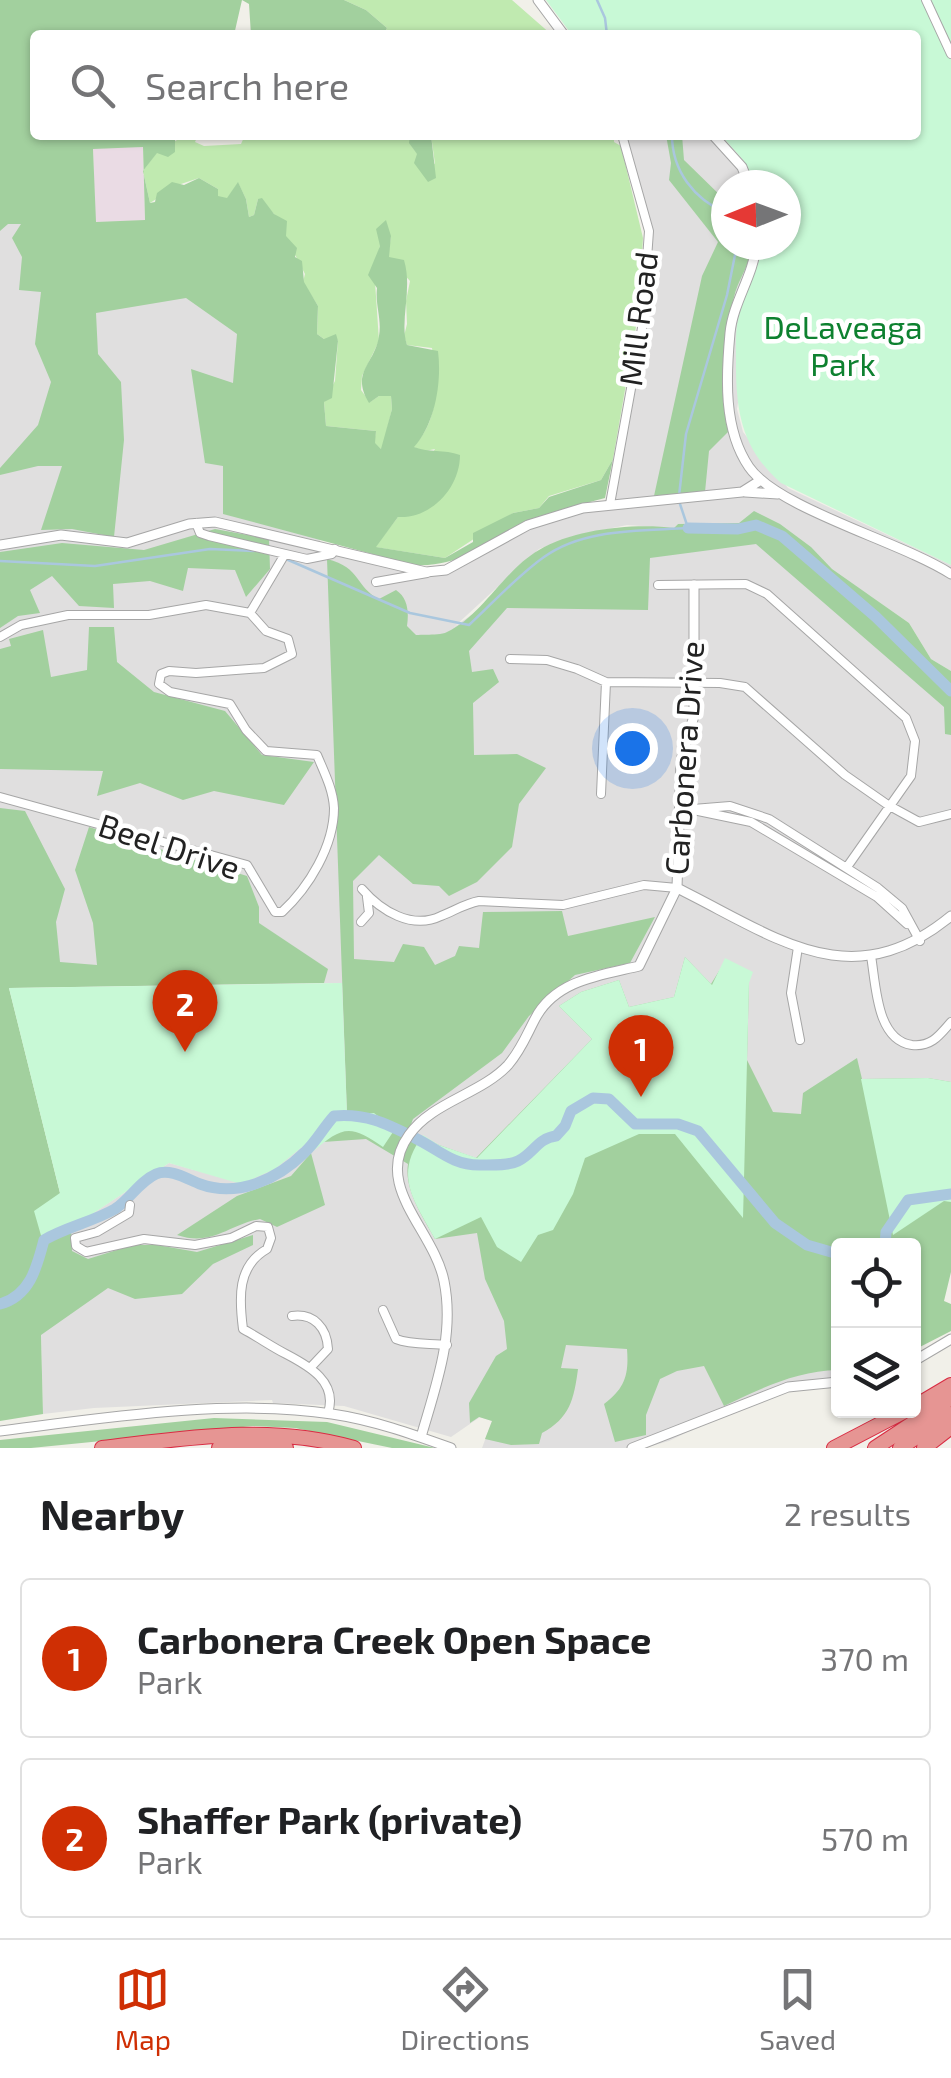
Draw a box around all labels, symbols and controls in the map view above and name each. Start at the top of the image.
search box [30,30,921,140]
icon: search [65,58,120,113]
text: Search here [145,62,349,108]
north arrow [711,170,801,260]
street label: Mill Road [610,249,664,388]
park label: DeLaveaga Park [763,307,923,382]
street label: Carbonera Drive [656,640,710,876]
your location [607,723,658,774]
street label: Beel Drive [94,804,245,886]
pin: 2 [152,970,218,1052]
pin: 1 [608,1014,674,1097]
map controls [831,1238,921,1418]
button: locate [831,1238,921,1328]
button: layers [831,1328,921,1418]
text: Nearby [40,1488,184,1538]
text: 2 results [784,1494,911,1532]
text: Carbonera Creek Open Space [137,1616,652,1662]
text: 1 [68,1639,81,1677]
text: 370 m [820,1639,909,1677]
text: Park [137,1662,202,1700]
text: Shaffer Park (private) [137,1796,522,1842]
text: 2 [65,1819,84,1857]
text: 570 m [821,1819,909,1857]
text: Park [137,1842,202,1880]
tab: Map [115,1962,171,2056]
tab: Directions [401,1962,530,2056]
tab: Saved [759,1962,836,2056]

